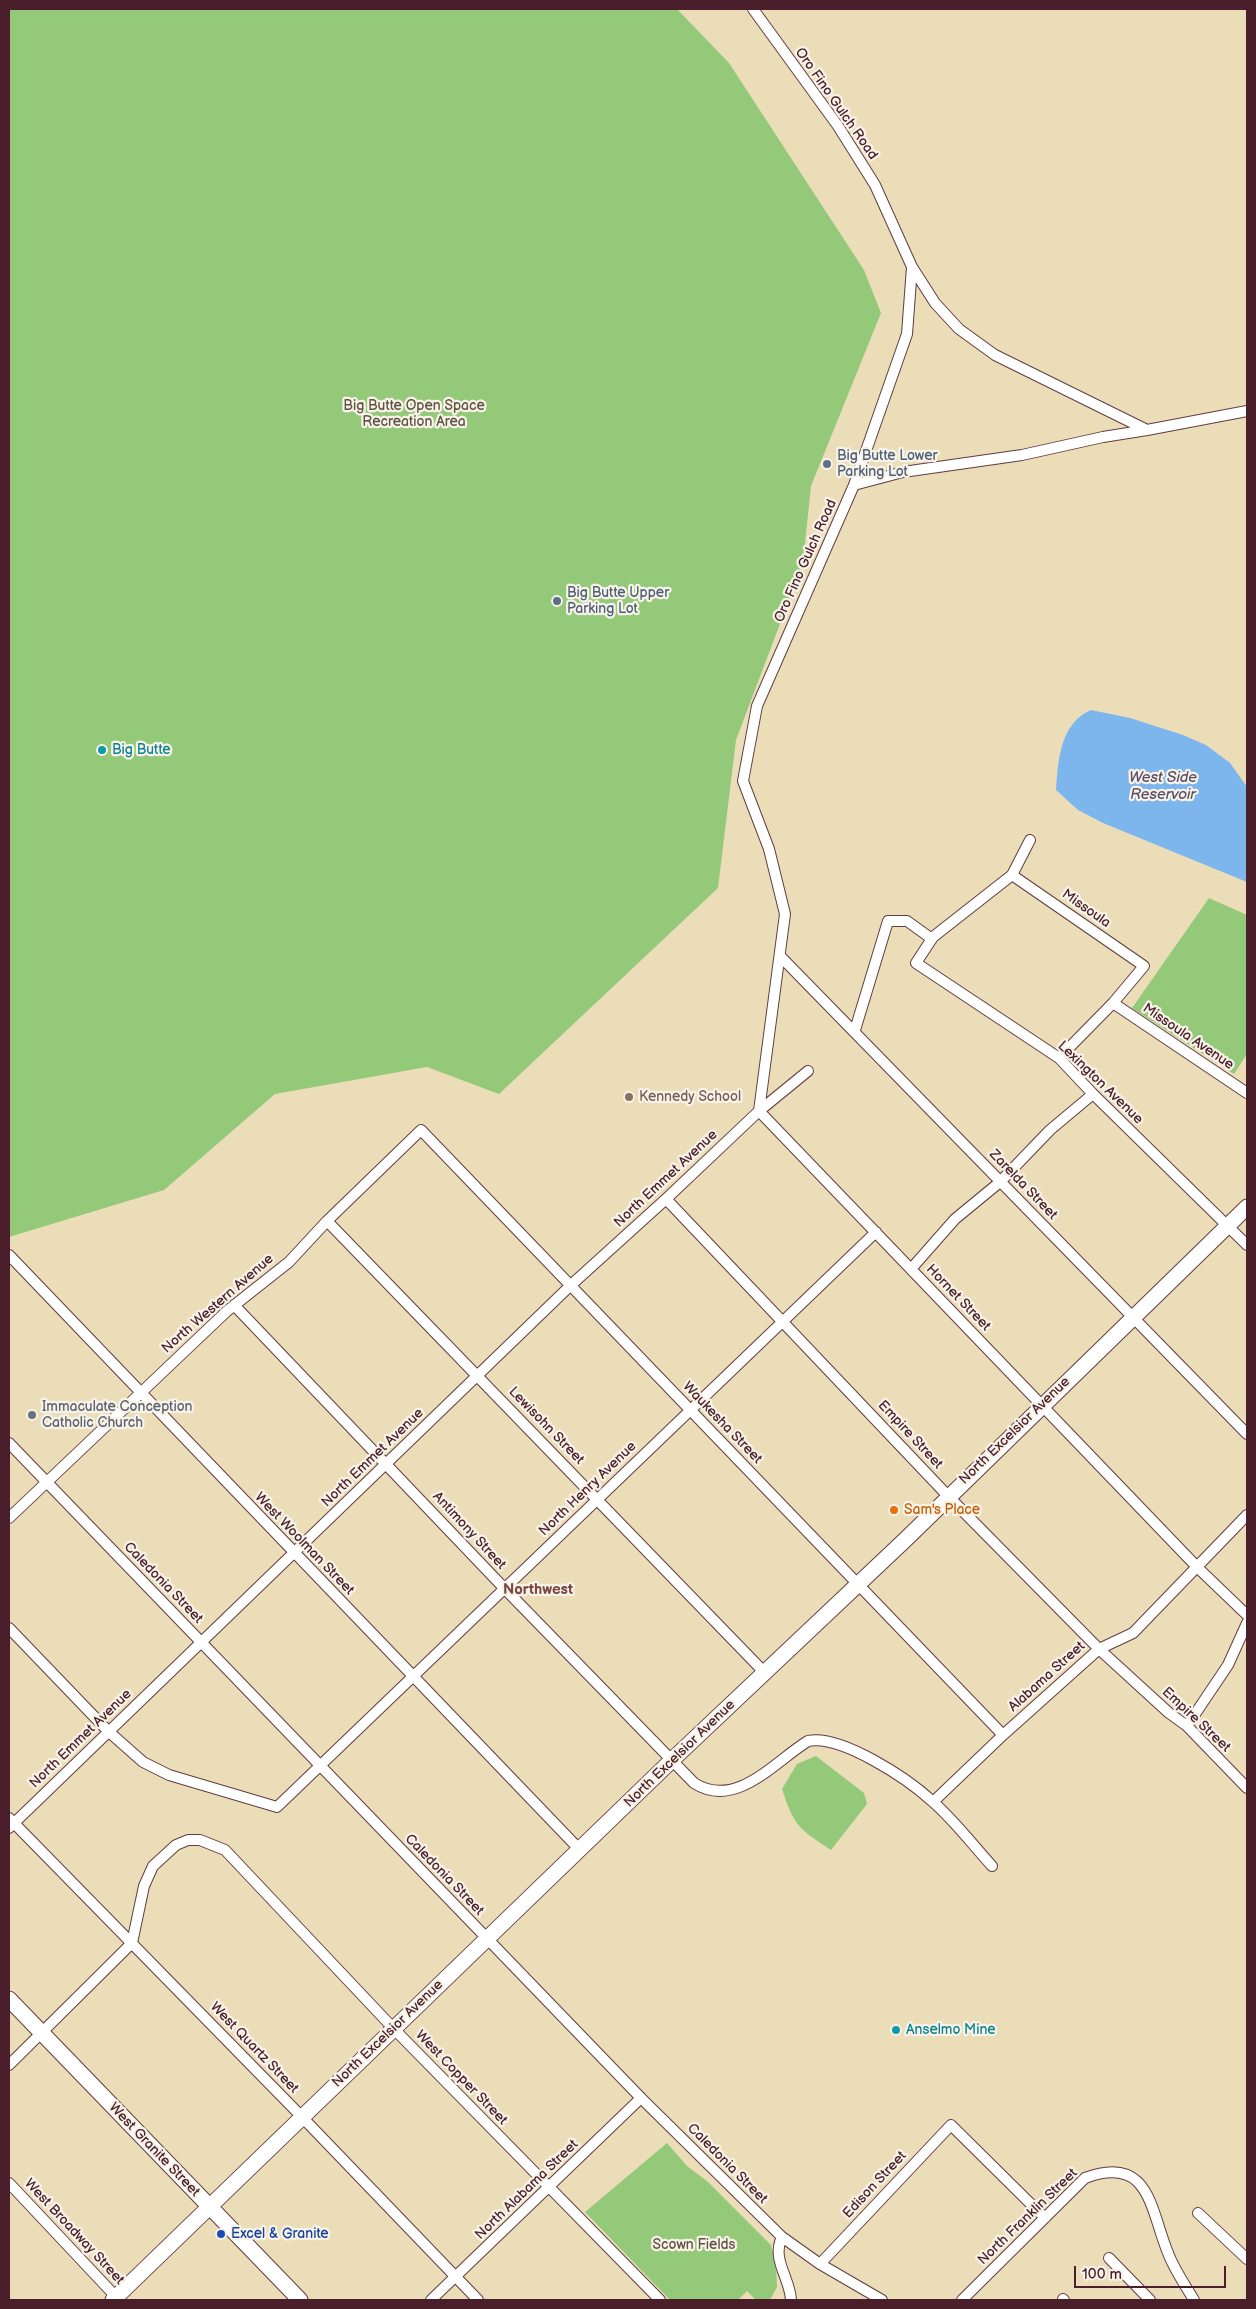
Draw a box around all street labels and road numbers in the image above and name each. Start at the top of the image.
street label: Oro Fino Gulch Road [791,45,881,163]
street label: Oro Fino Gulch Road [771,497,841,625]
street label: Missoula [1058,886,1114,932]
street label: Missoula Avenue [1139,1000,1237,1074]
street label: Lexington Avenue [1054,1038,1146,1128]
street label: North Emmet Avenue [611,1127,721,1231]
street label: Zarelda Street [985,1147,1061,1223]
street label: North Western Avenue [159,1251,277,1357]
street label: Hornet Street [922,1261,994,1335]
street label: North Excelsior Avenue [956,1374,1074,1488]
street label: Waukesha Street [679,1379,765,1467]
street label: Lewisohn Street [505,1384,587,1468]
street label: Empire Street [874,1397,946,1473]
street label: North Emmet Avenue [319,1405,427,1511]
street label: North Henry Avenue [536,1438,640,1540]
street label: West Woolman Street [251,1489,357,1599]
street label: Antimony Street [429,1489,509,1573]
street label: Caledonia Street [120,1539,206,1627]
street label: Alabama Street [1005,1638,1089,1716]
street label: Empire Street [1158,1684,1234,1756]
street label: North Emmet Avenue [27,1686,135,1792]
street label: North Excelsior Avenue [621,1697,739,1811]
street label: Caledonia Street [401,1831,487,1919]
street label: North Excelsior Avenue [329,1977,447,2091]
street label: West Quartz Street [206,1999,302,2097]
street label: West Copper Street [412,2027,510,2129]
street label: West Granite Street [105,2100,203,2200]
street label: Caledonia Street [683,2120,771,2208]
street label: North Alabama Street [472,2137,582,2243]
street label: Edison Street [840,2148,910,2222]
street label: North Franklin Street [975,2165,1081,2269]
street label: West Broadway Street [21,2176,127,2288]

